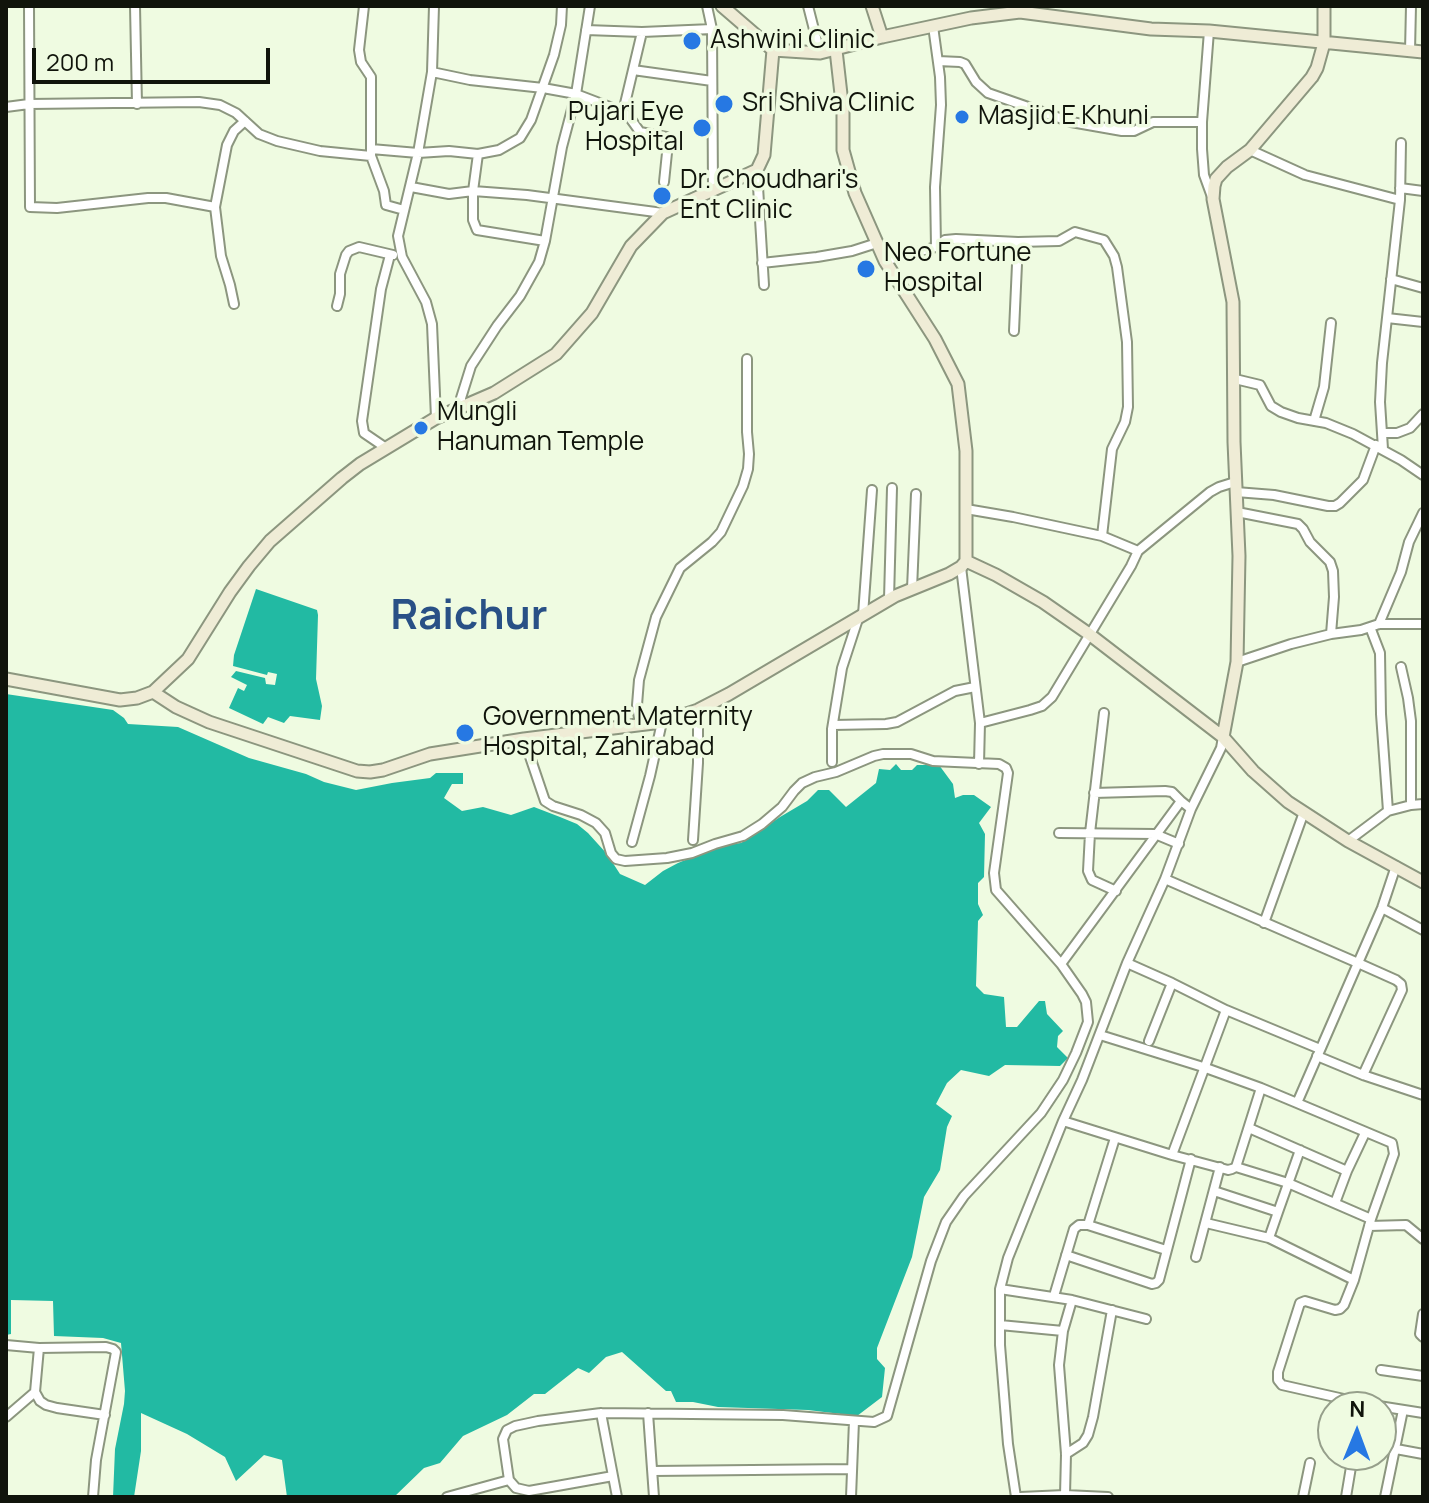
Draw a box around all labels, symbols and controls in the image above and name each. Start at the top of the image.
place label: Ashwini Clinic [710,25,875,57]
marker: Ashwini Clinic [681,30,703,52]
scale bar [36,32,274,82]
text: 200 m [46,45,114,78]
place label: Sri Shiva Clinic [742,88,915,120]
marker: Sri Shiva Clinic [713,93,735,115]
place label: Pujari Eye Hospital [568,97,684,158]
place label: Masjid E Khuni [978,101,1149,133]
marker: Masjid E Khuni [953,108,971,126]
marker: Pujari Eye Hospital [691,117,713,139]
place label: Dr. Choudhari's Ent Clinic [680,165,858,226]
marker: Dr. Choudhari's Ent Clinic [651,185,673,207]
place label: Neo Fortune Hospital [884,238,1031,300]
marker: Neo Fortune Hospital [855,258,877,280]
place label: Mungli Hanuman Temple [437,397,644,458]
marker: Mungli Hanuman Temple [412,419,430,437]
district label: Raichur [390,592,548,642]
place label: Government Maternity Hospital, Zahirabad [483,702,753,764]
marker: Government Maternity Hospital, Zahirabad [454,722,476,744]
north arrow [1317,1391,1397,1471]
text: N [1349,1394,1366,1424]

